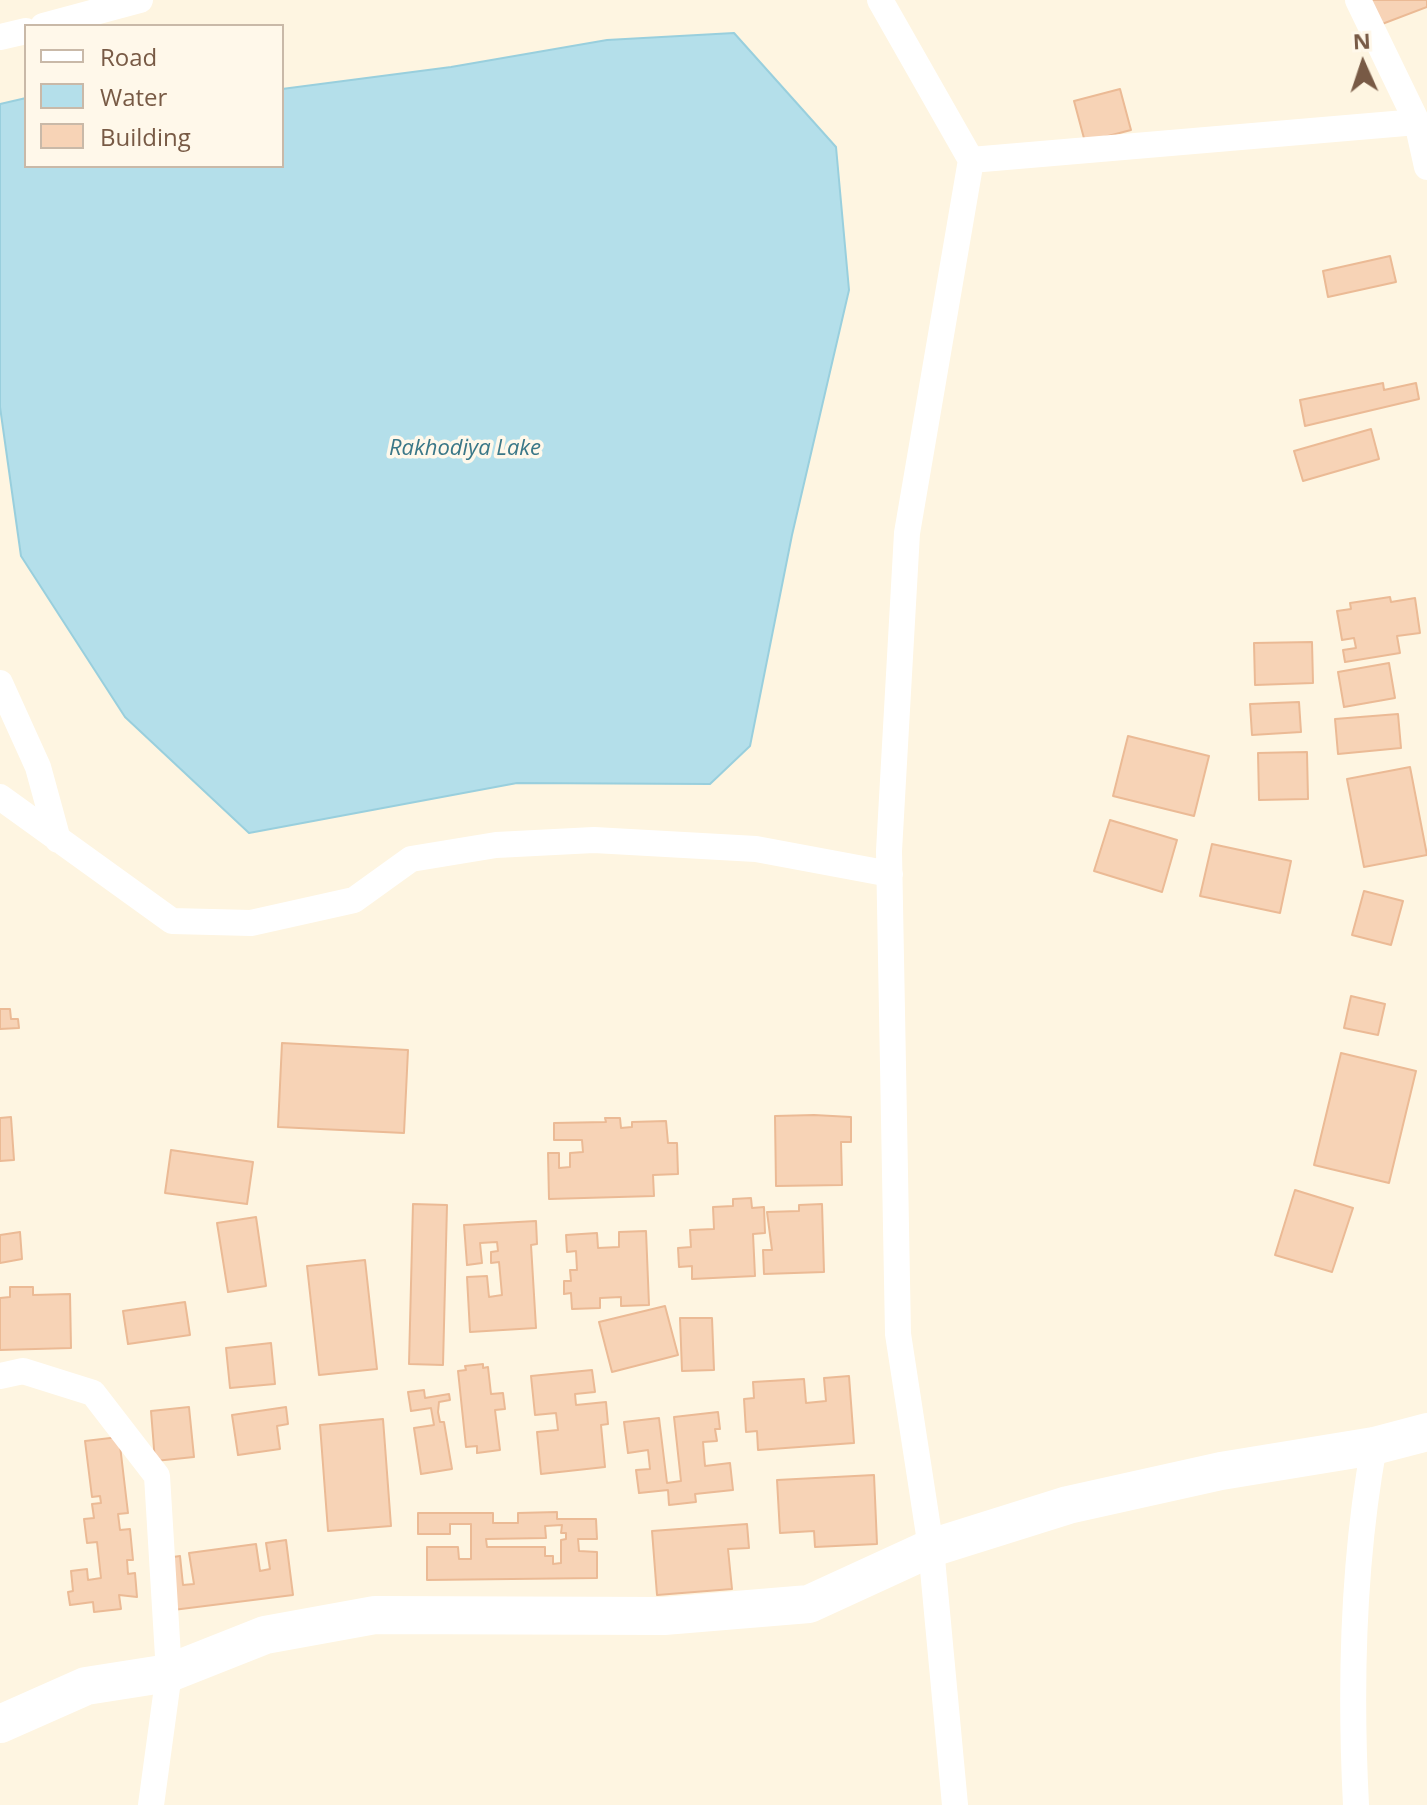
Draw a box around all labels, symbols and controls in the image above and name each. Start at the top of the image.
legend [24,24,284,168]
north arrow [1323,24,1403,104]
text: N [1352,25,1371,55]
text: Road [100,40,157,73]
text: Water [100,80,167,113]
text: Building [100,120,191,153]
water label: Rakhodiya Lake [389,436,541,462]

